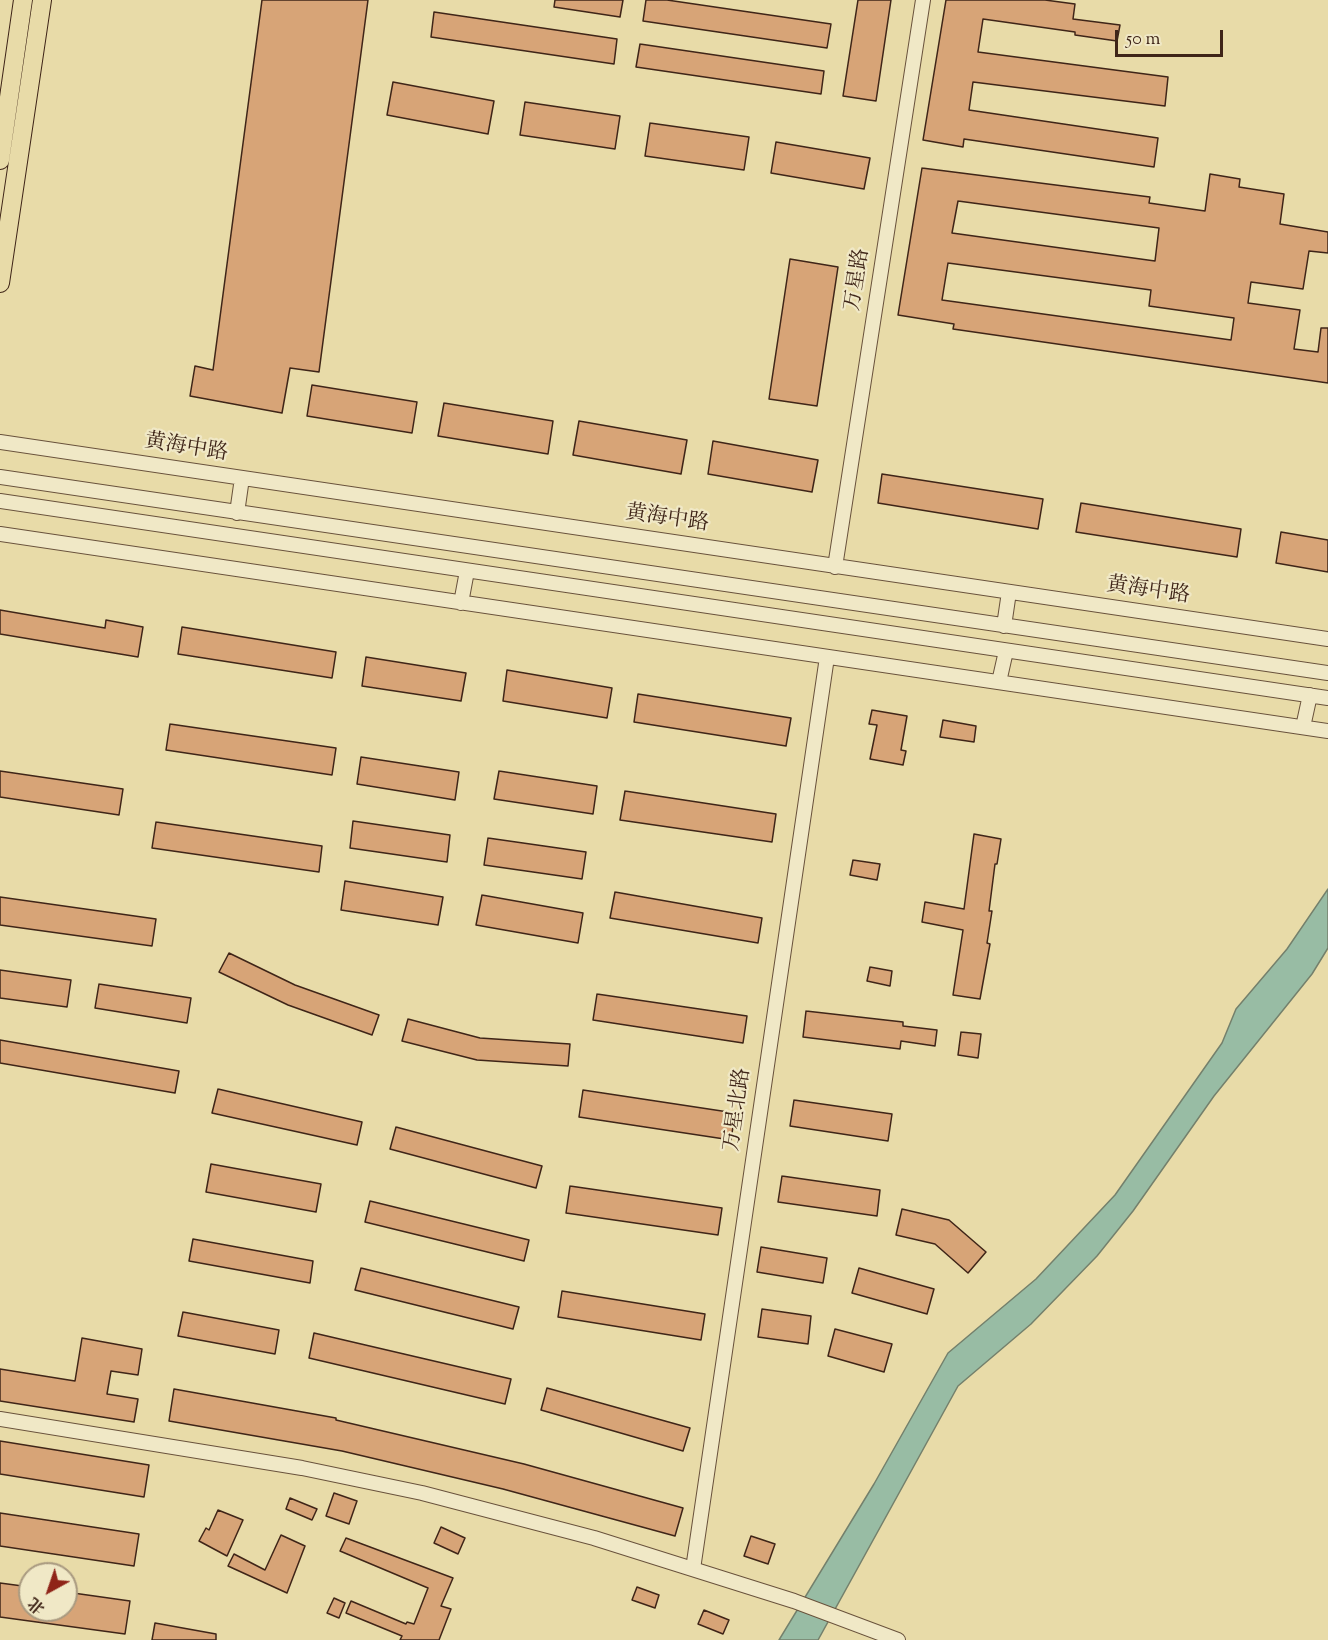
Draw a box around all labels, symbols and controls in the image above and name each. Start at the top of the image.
scale bar [1118,18,1226,56]
text: 50 m [1126,27,1160,53]
street label: 万星路 [842,247,876,313]
street label: 黄海中路 [143,430,229,468]
street label: 黄海中路 [624,502,710,538]
street label: 黄海中路 [1105,574,1191,610]
street label: 万星北路 [721,1067,757,1153]
north arrow [18,1562,78,1622]
text: 北 [24,1591,51,1619]

